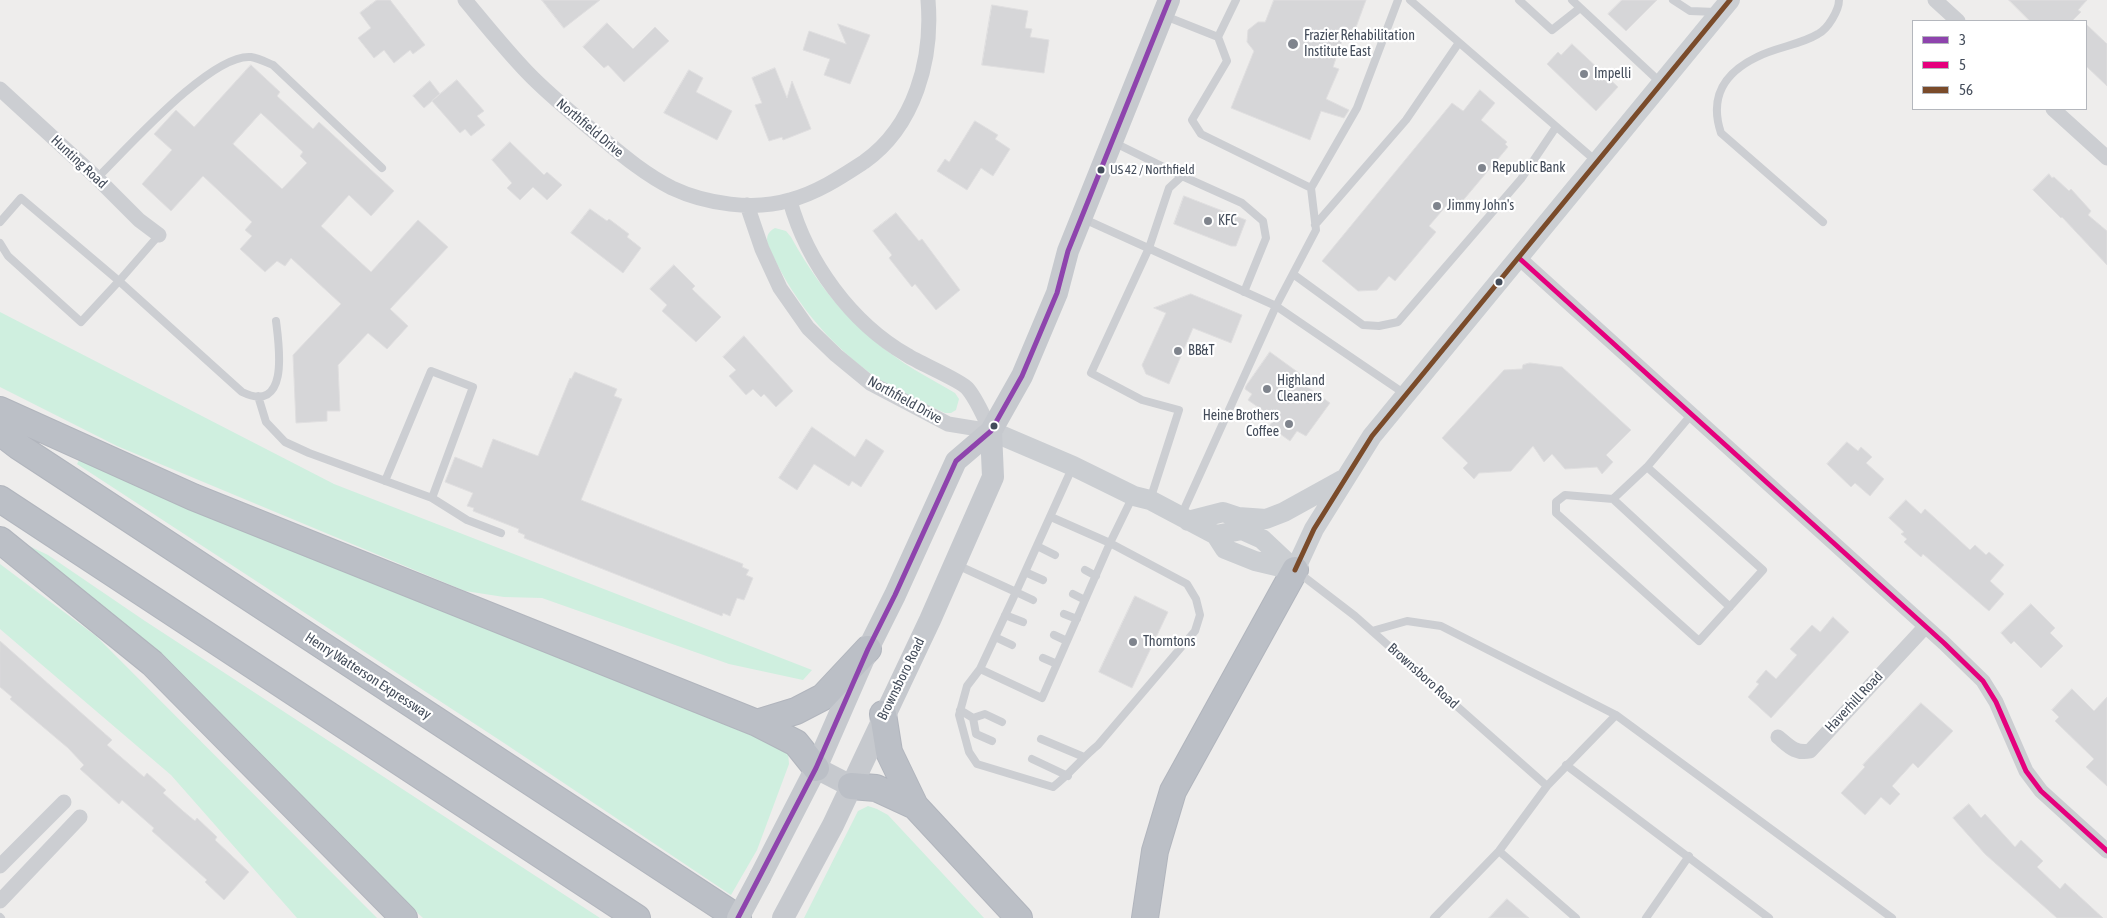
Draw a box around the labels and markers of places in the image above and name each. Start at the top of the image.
place label: Frazier Rehabilitation Institute East [1304,28,1415,60]
marker: Frazier Rehabilitation Institute East [1286,37,1300,51]
place label: Impelli [1594,66,1631,82]
marker: Impelli [1578,68,1590,80]
place label: Republic Bank [1492,160,1566,176]
place label: US 42 / Northfield [1110,162,1195,178]
marker: Republic Bank [1476,162,1488,174]
marker: US 42 / Northfield [1096,165,1106,175]
place label: Jimmy John's [1447,198,1514,214]
marker: Jimmy John's [1431,200,1443,212]
place label: KFC [1218,213,1237,229]
marker: KFC [1202,215,1214,227]
unlabelled marker [1494,277,1504,287]
place label: BB&T [1188,343,1215,359]
marker: BB&T [1172,345,1184,357]
place label: Highland Cleaners [1277,373,1325,406]
marker: Highland Cleaners [1261,383,1273,395]
place label: Heine Brothers Coffee [1203,408,1279,441]
marker: Heine Brothers Coffee [1283,418,1295,430]
unlabelled marker [989,421,999,431]
place label: Thorntons [1143,634,1195,650]
marker: Thorntons [1127,636,1139,648]

